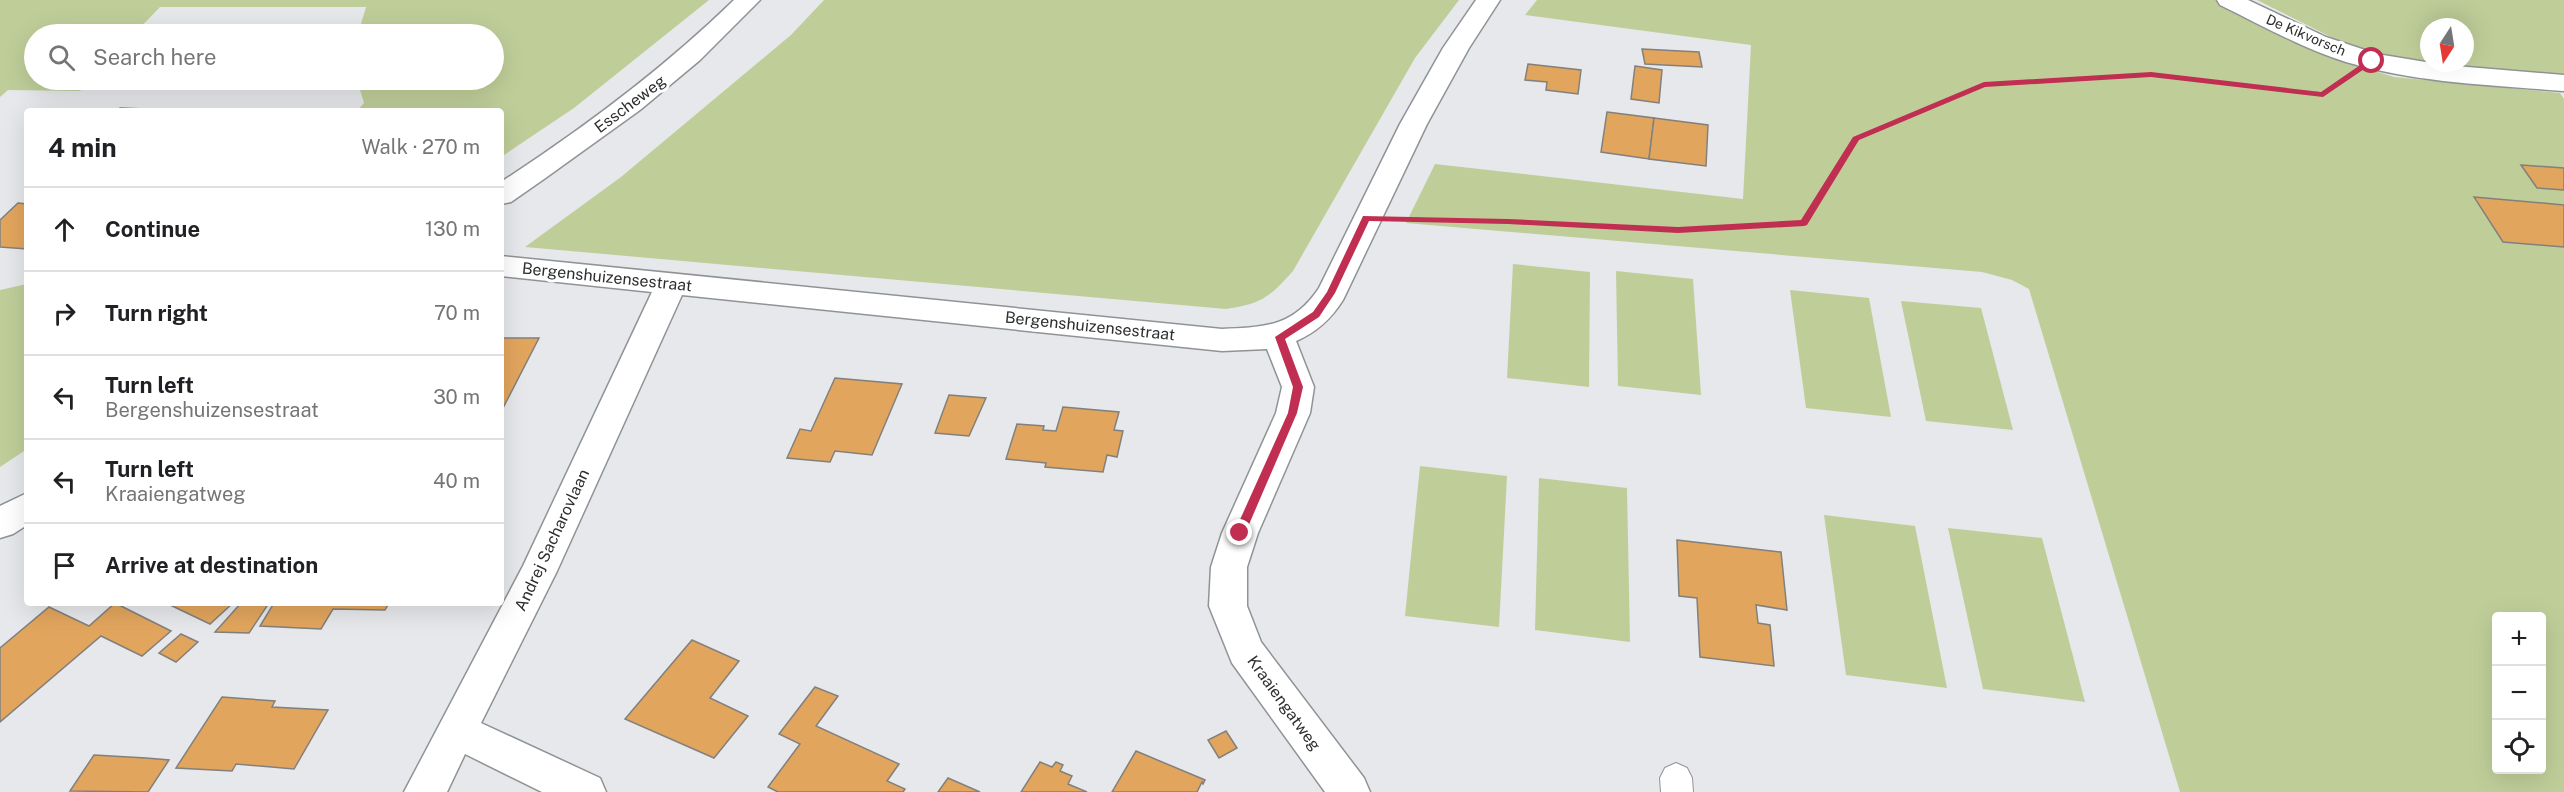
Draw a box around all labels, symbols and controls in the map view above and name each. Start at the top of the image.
street label: De Kikvorsch [2264,11,2348,59]
north arrow [2420,18,2474,72]
search box [24,24,504,90]
icon: search [45,41,78,74]
text: Search here [93,44,217,70]
route start [2358,47,2384,73]
street label: Esscheweg [591,71,669,137]
text: 4 min [48,132,117,163]
text: Walk · 270 m [361,135,480,159]
icon: ahead [48,213,81,246]
text: Continue [105,216,200,242]
text: 130 m [425,217,480,241]
street label: Bergenshuizensestraat [521,259,693,295]
icon: right [48,297,81,330]
text: Turn right [105,300,208,326]
text: 70 m [434,301,480,325]
street label: Bergenshuizensestraat [1004,308,1176,344]
text: Turn left [105,372,194,398]
icon: left [48,381,81,414]
text: 30 m [433,385,480,409]
text: Bergenshuizensestraat [105,398,319,422]
text: Turn left [105,456,194,482]
icon: left [48,465,81,498]
street label: Andrej Sacharovlaan [511,466,593,614]
text: 40 m [433,469,480,493]
text: Kraaiengatweg [105,482,246,506]
route end [1226,519,1252,545]
icon: arrive [48,549,81,582]
text: Arrive at destination [105,552,318,578]
map controls [2492,612,2546,774]
button: + [2492,612,2546,666]
street label: Kraaiengatweg [1243,652,1325,754]
button: − [2492,666,2546,720]
button: locate [2492,720,2546,774]

